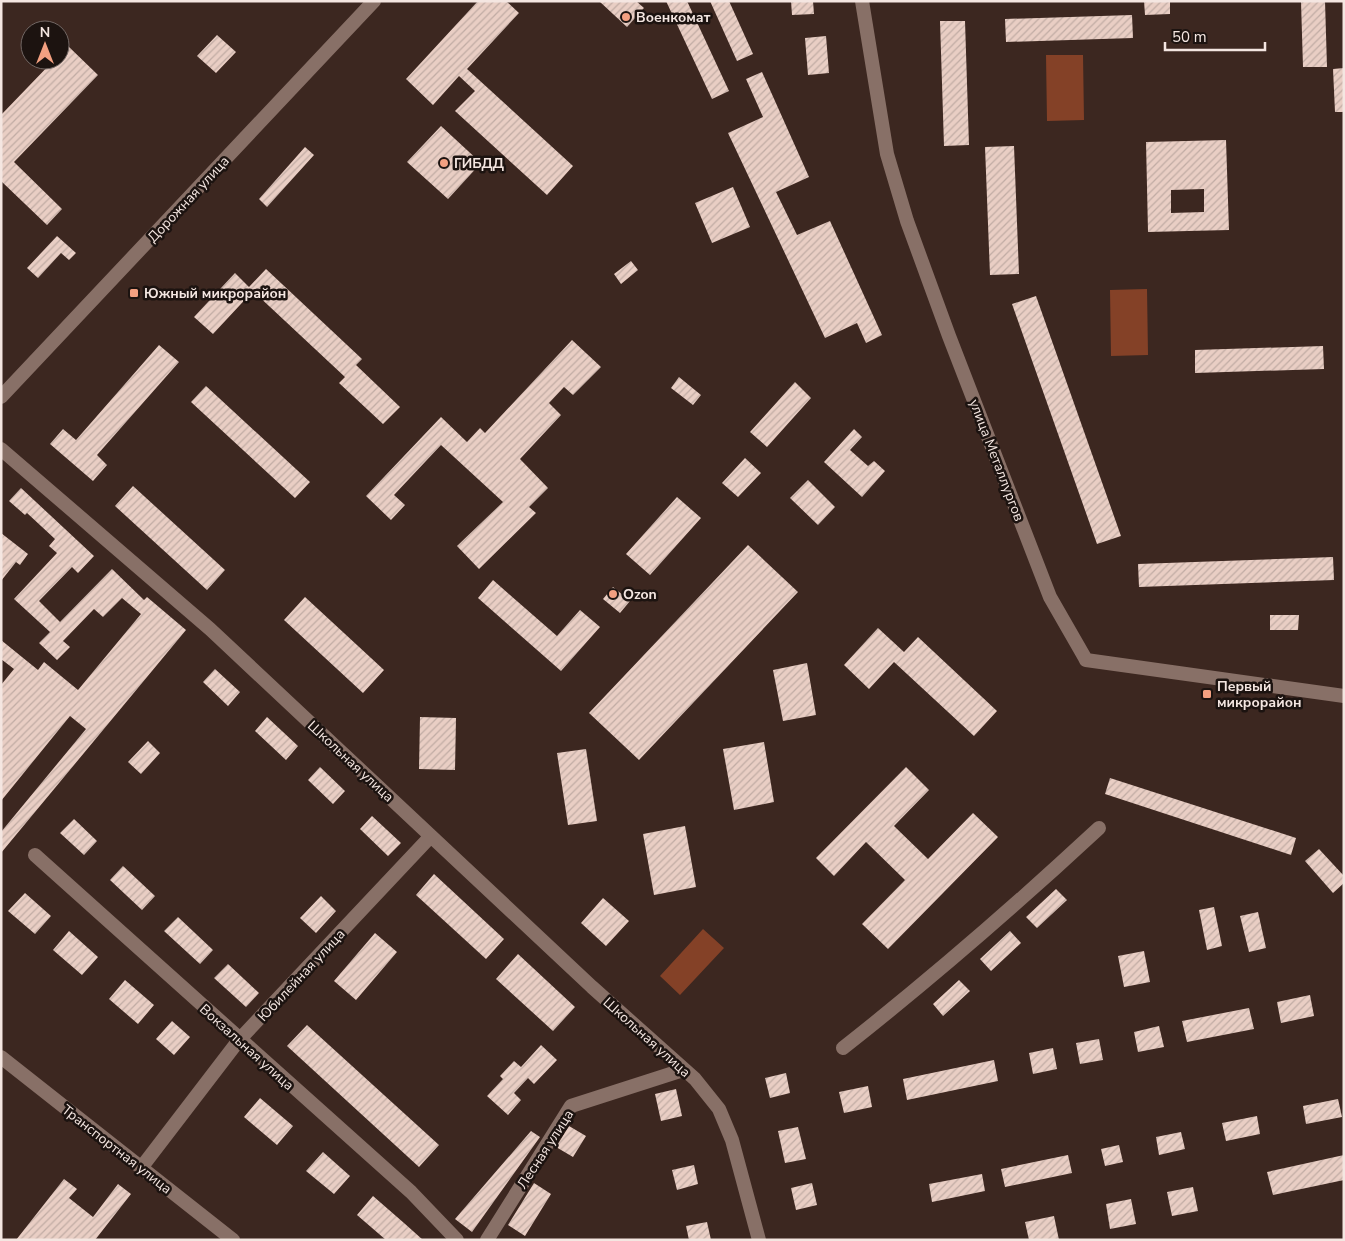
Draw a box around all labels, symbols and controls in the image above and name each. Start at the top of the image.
place label: Военкомат [636,8,711,27]
marker: Военкомат [620,11,632,23]
north arrow [20,20,70,70]
scale bar [1165,20,1265,52]
text: N [40,23,50,42]
text: 50 m [1172,27,1207,47]
street label: Дорожная улица [143,152,234,247]
place label: ГИБДД [454,154,504,173]
marker: ГИБДД [438,157,450,169]
place label: Южный микрорайон [144,284,286,303]
marker: Южный микрорайон [128,287,140,299]
street label: улица Металлургов [964,396,1029,524]
place label: Ozon [623,585,657,604]
marker: Ozon [607,588,619,600]
place label: Первый микрорайон [1217,677,1301,712]
marker: Первый микрорайон [1201,688,1213,700]
street label: Школьная улица [303,716,398,806]
street label: Юбилейная улица [253,925,349,1026]
street label: Школьная улица [599,993,694,1082]
street label: Вокзальная улица [195,1000,298,1095]
street label: Транспортная улица [58,1100,176,1198]
street label: Лесная улица [513,1106,578,1192]

